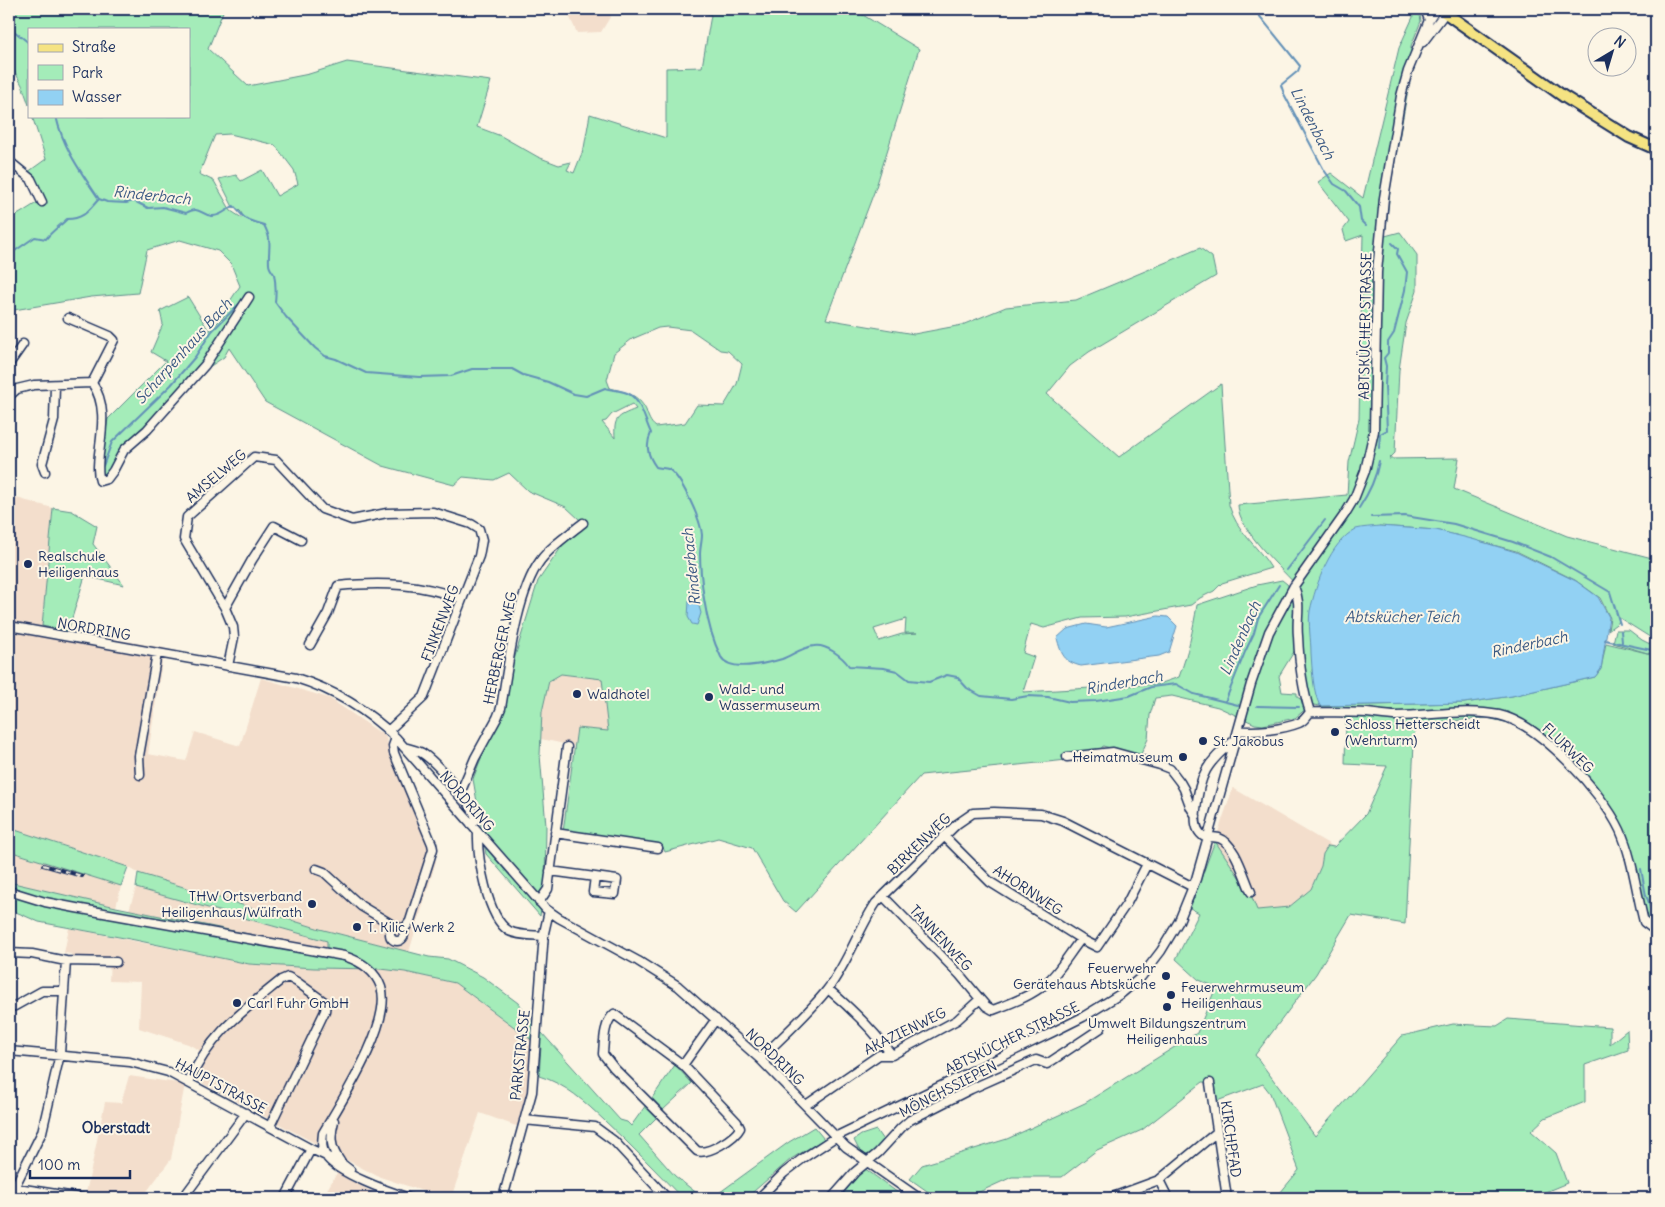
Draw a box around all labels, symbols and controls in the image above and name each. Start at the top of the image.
legend [28,28,190,118]
north arrow [1588,28,1638,78]
text: N [1611,32,1629,52]
text: Straße [72,37,116,56]
text: Park [72,63,103,82]
water label: Lindenbach [1287,84,1340,163]
text: Wasser [72,87,122,106]
water label: Rinderbach [112,181,192,209]
street label: ABTSKÜCHER STRASSE [1355,252,1375,400]
water label: Scharpenhaus Bach [131,294,236,408]
street label: AMSELWEG [182,445,250,507]
water label: Rinderbach [677,527,705,607]
place label: Realschule Heiligenhaus [38,547,119,581]
marker: Realschule Heiligenhaus [22,558,34,570]
street label: FINKENWEG [417,582,463,664]
street label: HERBERGER WEG [479,590,521,706]
water label: Lindenbach [1215,598,1265,678]
water label: Abtskücher Teich [1345,607,1460,626]
street label: NORDRING [56,614,132,644]
water label: Rinderbach [1489,627,1569,661]
water label: Rinderbach [1084,666,1164,698]
place label: Wald- und Wassermuseum [719,680,820,714]
place label: Waldhotel [587,685,650,703]
marker: Waldhotel [571,688,583,700]
marker: Wald- und Wassermuseum [703,691,715,703]
place label: Schloss Hetterscheidt (Wehrturm) [1345,715,1481,749]
street label: FLURWEG [1539,719,1597,777]
marker: Schloss Hetterscheidt (Wehrturm) [1329,726,1341,738]
place label: St. Jakobus [1213,732,1284,750]
marker: St. Jakobus [1197,735,1209,747]
place label: Heimatmuseum [1073,748,1173,766]
marker: Heimatmuseum [1177,751,1189,763]
street label: NORDRING [436,767,498,835]
street label: BIRKENWEG [883,809,955,879]
street label: AHORNWEG [990,861,1066,919]
place label: THW Ortsverband Heiligenhaus/Wülfrath [161,887,302,921]
marker: THW Ortsverband Heiligenhaus/Wülfrath [306,898,318,910]
street label: TANNENWEG [906,901,976,975]
place label: T. Kilic, Werk 2 [367,918,455,936]
marker: T. Kilic, Werk 2 [351,921,363,933]
place label: Feuerwehr Gerätehaus Abtsküche [1013,959,1156,993]
marker: Feuerwehr Gerätehaus Abtsküche [1160,970,1172,982]
place label: Feuerwehrmuseum Heiligenhaus [1181,978,1304,1012]
marker: Feuerwehrmuseum Heiligenhaus [1165,989,1177,1001]
place label: Carl Fuhr GmbH [247,994,349,1012]
marker: Carl Fuhr GmbH [231,997,243,1009]
street label: ABTSKÜCHER STRASSE [942,998,1082,1078]
marker: Umwelt Bildungszentrum Heiligenhaus [1161,1001,1173,1013]
street label: AKAZIENWEG [861,1003,949,1059]
street label: PARKSTRASSE [506,1009,534,1101]
place label: Umwelt Bildungszentrum Heiligenhaus [1088,1014,1246,1048]
street label: NORDRING [742,1025,808,1089]
street label: HAUPTSTRASSE [172,1054,270,1118]
street label: MÖNCHSSIEPEN [896,1057,1000,1121]
street label: KIRCHPFAD [1217,1099,1245,1179]
district label: Oberstadt [82,1118,151,1137]
scale bar [30,1147,130,1179]
text: 100 m [38,1155,80,1174]

